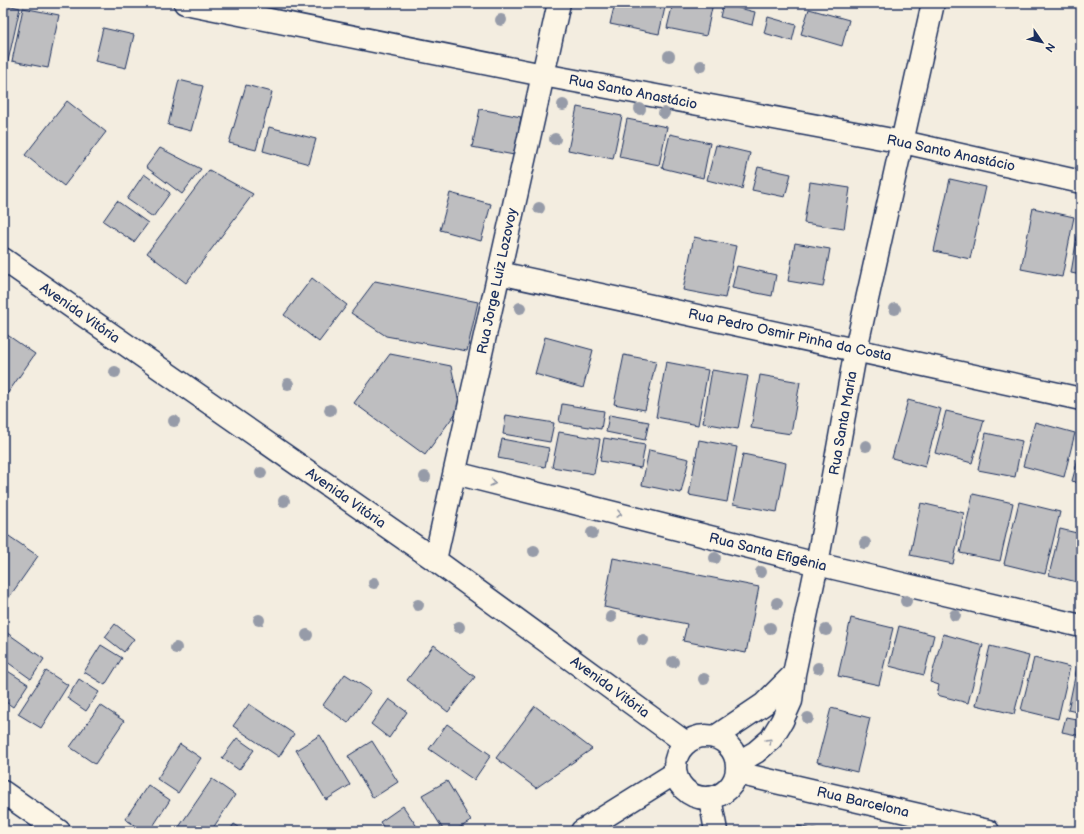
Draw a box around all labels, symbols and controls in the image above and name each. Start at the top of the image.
north arrow [1022,22,1062,62]
text: N [1042,40,1058,54]
street label: Rua Santo Anastácio [567,71,699,113]
street label: Rua Santo Anastácio [885,131,1017,175]
street label: Rua Jorge Luiz Lozovoy [473,206,521,356]
street label: Avenida Vitória [37,279,123,347]
street label: Rua Pedro Osmir Pinha da Costa [687,305,893,365]
street label: Rua Santa Maria [825,370,861,476]
street label: Avenida Vitória [303,464,389,532]
one-way arrow [489,478,496,487]
one-way arrow [616,510,622,518]
street label: Rua Santa Efigênia [707,529,829,575]
street label: Avenida Vitória [567,653,653,721]
one-way arrow [764,738,771,746]
street label: Rua Barcelona [815,783,911,821]

